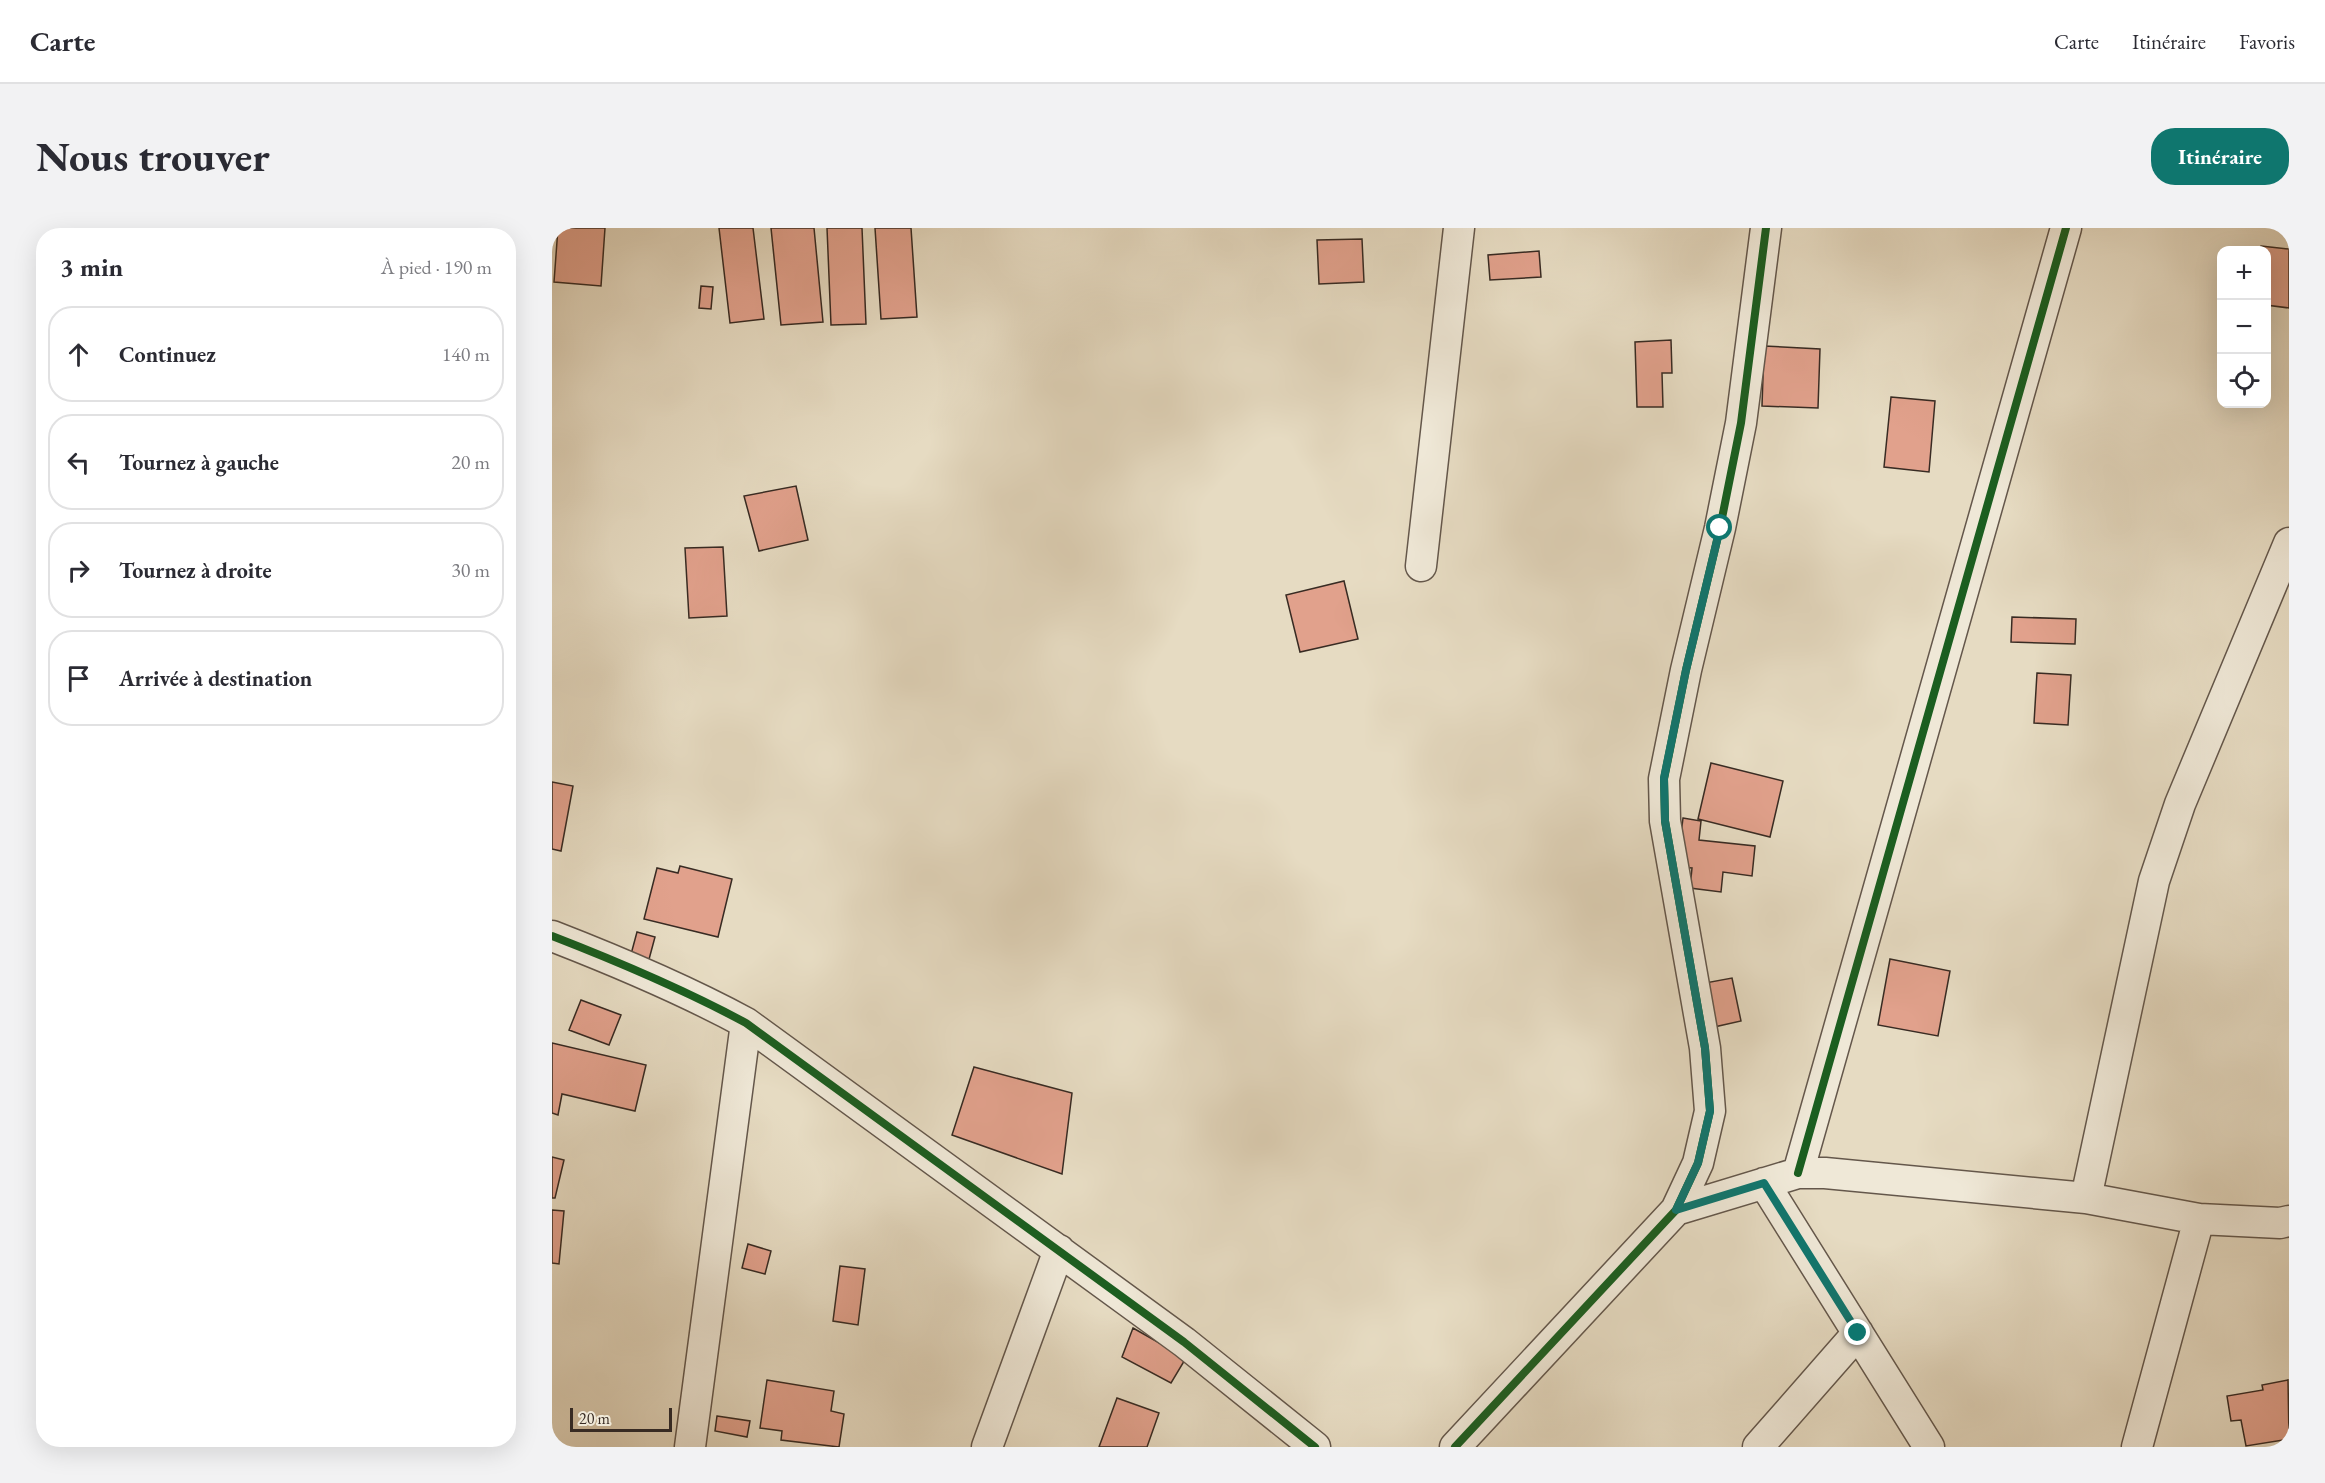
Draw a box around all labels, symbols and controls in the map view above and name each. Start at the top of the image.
text: Carte [30,23,96,59]
text: Carte [2054,28,2099,55]
text: Itinéraire [2132,28,2206,55]
text: Favoris [2239,28,2295,55]
button: Itinéraire [2151,128,2289,185]
text: Nous trouver [36,129,270,184]
map controls [2217,246,2271,408]
button: + [2217,246,2271,300]
text: 3 min [60,250,123,284]
text: À pied · 190 m [381,254,492,280]
button: − [2217,300,2271,354]
icon: ahead [62,338,95,371]
text: Continuez [119,340,216,369]
text: 140 m [442,341,490,367]
button: locate [2217,354,2271,408]
icon: left [62,446,95,479]
text: Tournez à gauche [119,448,279,477]
text: 20 m [451,449,490,475]
route start [1706,514,1732,540]
icon: right [62,554,95,587]
text: Tournez à droite [119,556,272,585]
text: 30 m [451,557,490,583]
icon: arrive [62,662,95,695]
text: Arrivée à destination [119,664,312,693]
route end [1844,1319,1870,1345]
scale bar [570,1405,672,1432]
text: 20 m [579,1408,610,1429]

